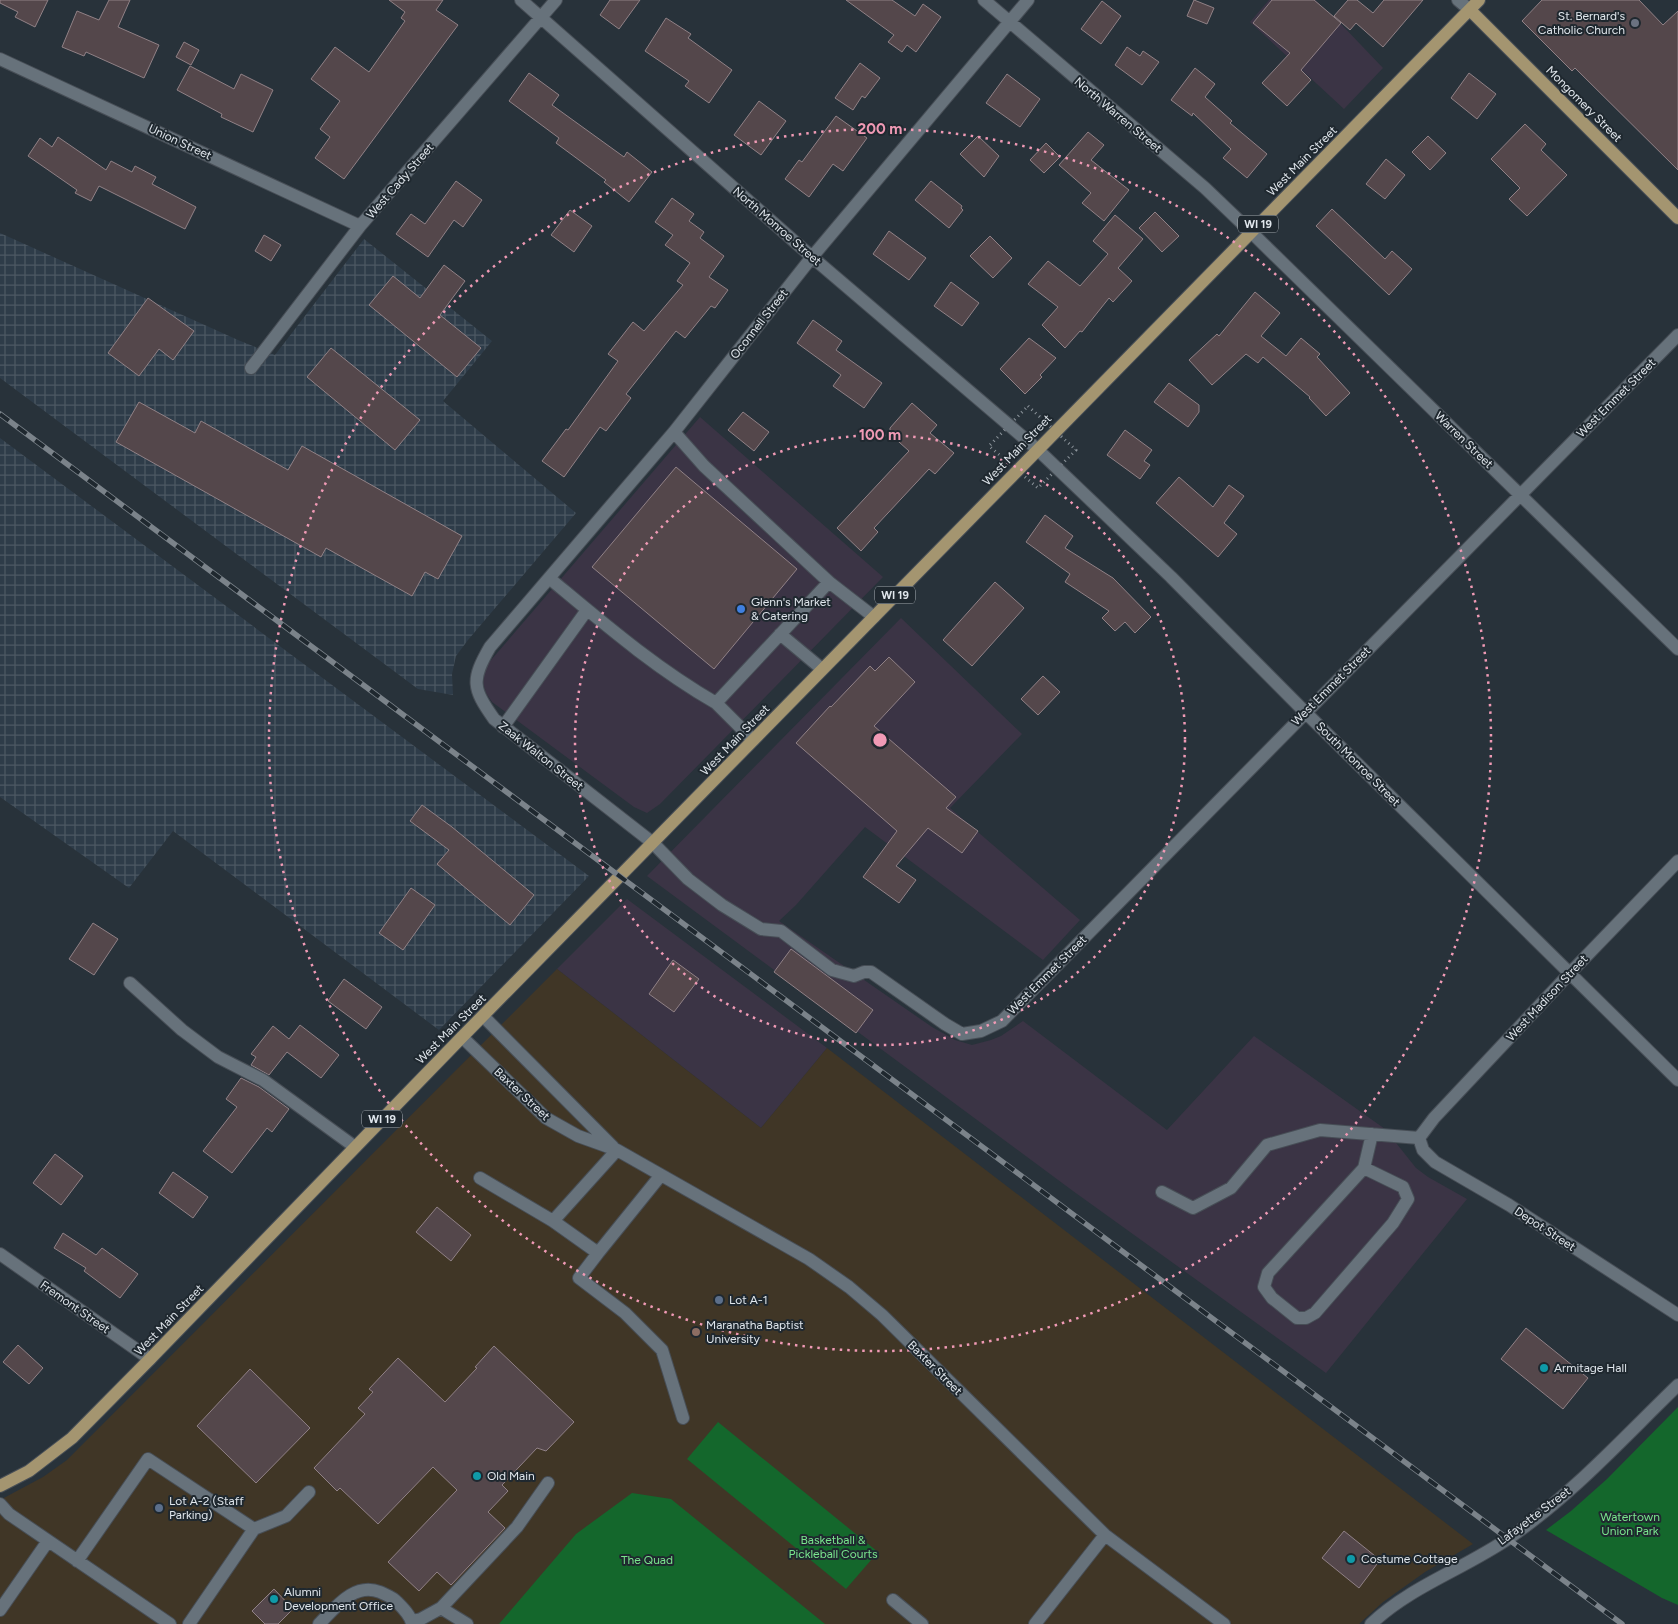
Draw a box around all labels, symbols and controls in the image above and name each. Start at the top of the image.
place label: St. Bernard's Catholic Church [1538,9,1625,37]
marker: St. Bernard's Catholic Church [1629,17,1641,29]
street label: Mongomery Street [1543,63,1625,145]
street label: North Warren Street [1072,74,1165,156]
text: 200 m [858,120,902,138]
street label: Union Street [146,121,214,163]
street label: West Main Street [1264,123,1340,199]
street label: West Cady Street [363,140,437,222]
street label: North Monroe Street [730,184,824,268]
road number: WI 19 [1238,215,1278,232]
street label: Oconnell Street [727,286,791,362]
street label: West Emmet Street [1574,355,1659,440]
street label: Warren Street [1432,409,1496,471]
street label: West Main Street [980,411,1055,488]
text: 100 m [859,426,901,444]
road number: WI 19 [875,586,915,604]
place label: Glenn's Market & Catering [751,595,831,623]
marker: Glenn's Market & Catering [735,603,747,615]
street label: West Emmet Street [1289,643,1374,728]
street label: West Main Street [698,701,773,778]
street label: Zaak Walton Street [496,719,586,794]
street label: South Monroe Street [1313,719,1403,809]
centre of rings [871,731,889,749]
street label: West Emmet Street [1005,932,1090,1017]
street label: West Madison Street [1503,952,1591,1044]
street label: West Main Street [413,991,489,1067]
street label: Baxter Street [491,1065,553,1124]
road number: WI 19 [362,1110,402,1128]
street label: Depot Street [1512,1204,1579,1254]
street label: Fremont Street [37,1278,113,1337]
street label: West Main Street [132,1281,207,1358]
place label: Lot A-1 [729,1293,768,1307]
marker: Lot A-1 [713,1294,725,1306]
place label: Maranatha Baptist University [706,1318,804,1346]
marker: Maranatha Baptist University [690,1326,702,1338]
street label: Baxter Street [905,1338,965,1398]
place label: Armitage Hall [1554,1361,1627,1375]
marker: Armitage Hall [1538,1362,1550,1374]
place label: Old Main [487,1469,535,1483]
marker: Old Main [471,1470,483,1482]
street label: Lafayette Street [1495,1484,1574,1548]
place label: Lot A-2 (Staff Parking) [169,1494,244,1522]
marker: Lot A-2 (Staff Parking) [153,1502,165,1514]
park label: Watertown Union Park [1600,1510,1660,1538]
park label: Basketball & Pickleball Courts [788,1533,878,1561]
place label: Costume Cottage [1361,1552,1458,1566]
park label: The Quad [621,1553,673,1567]
marker: Costume Cottage [1345,1553,1357,1565]
place label: Alumni Development Office [284,1585,393,1613]
marker: Alumni Development Office [268,1593,280,1605]

